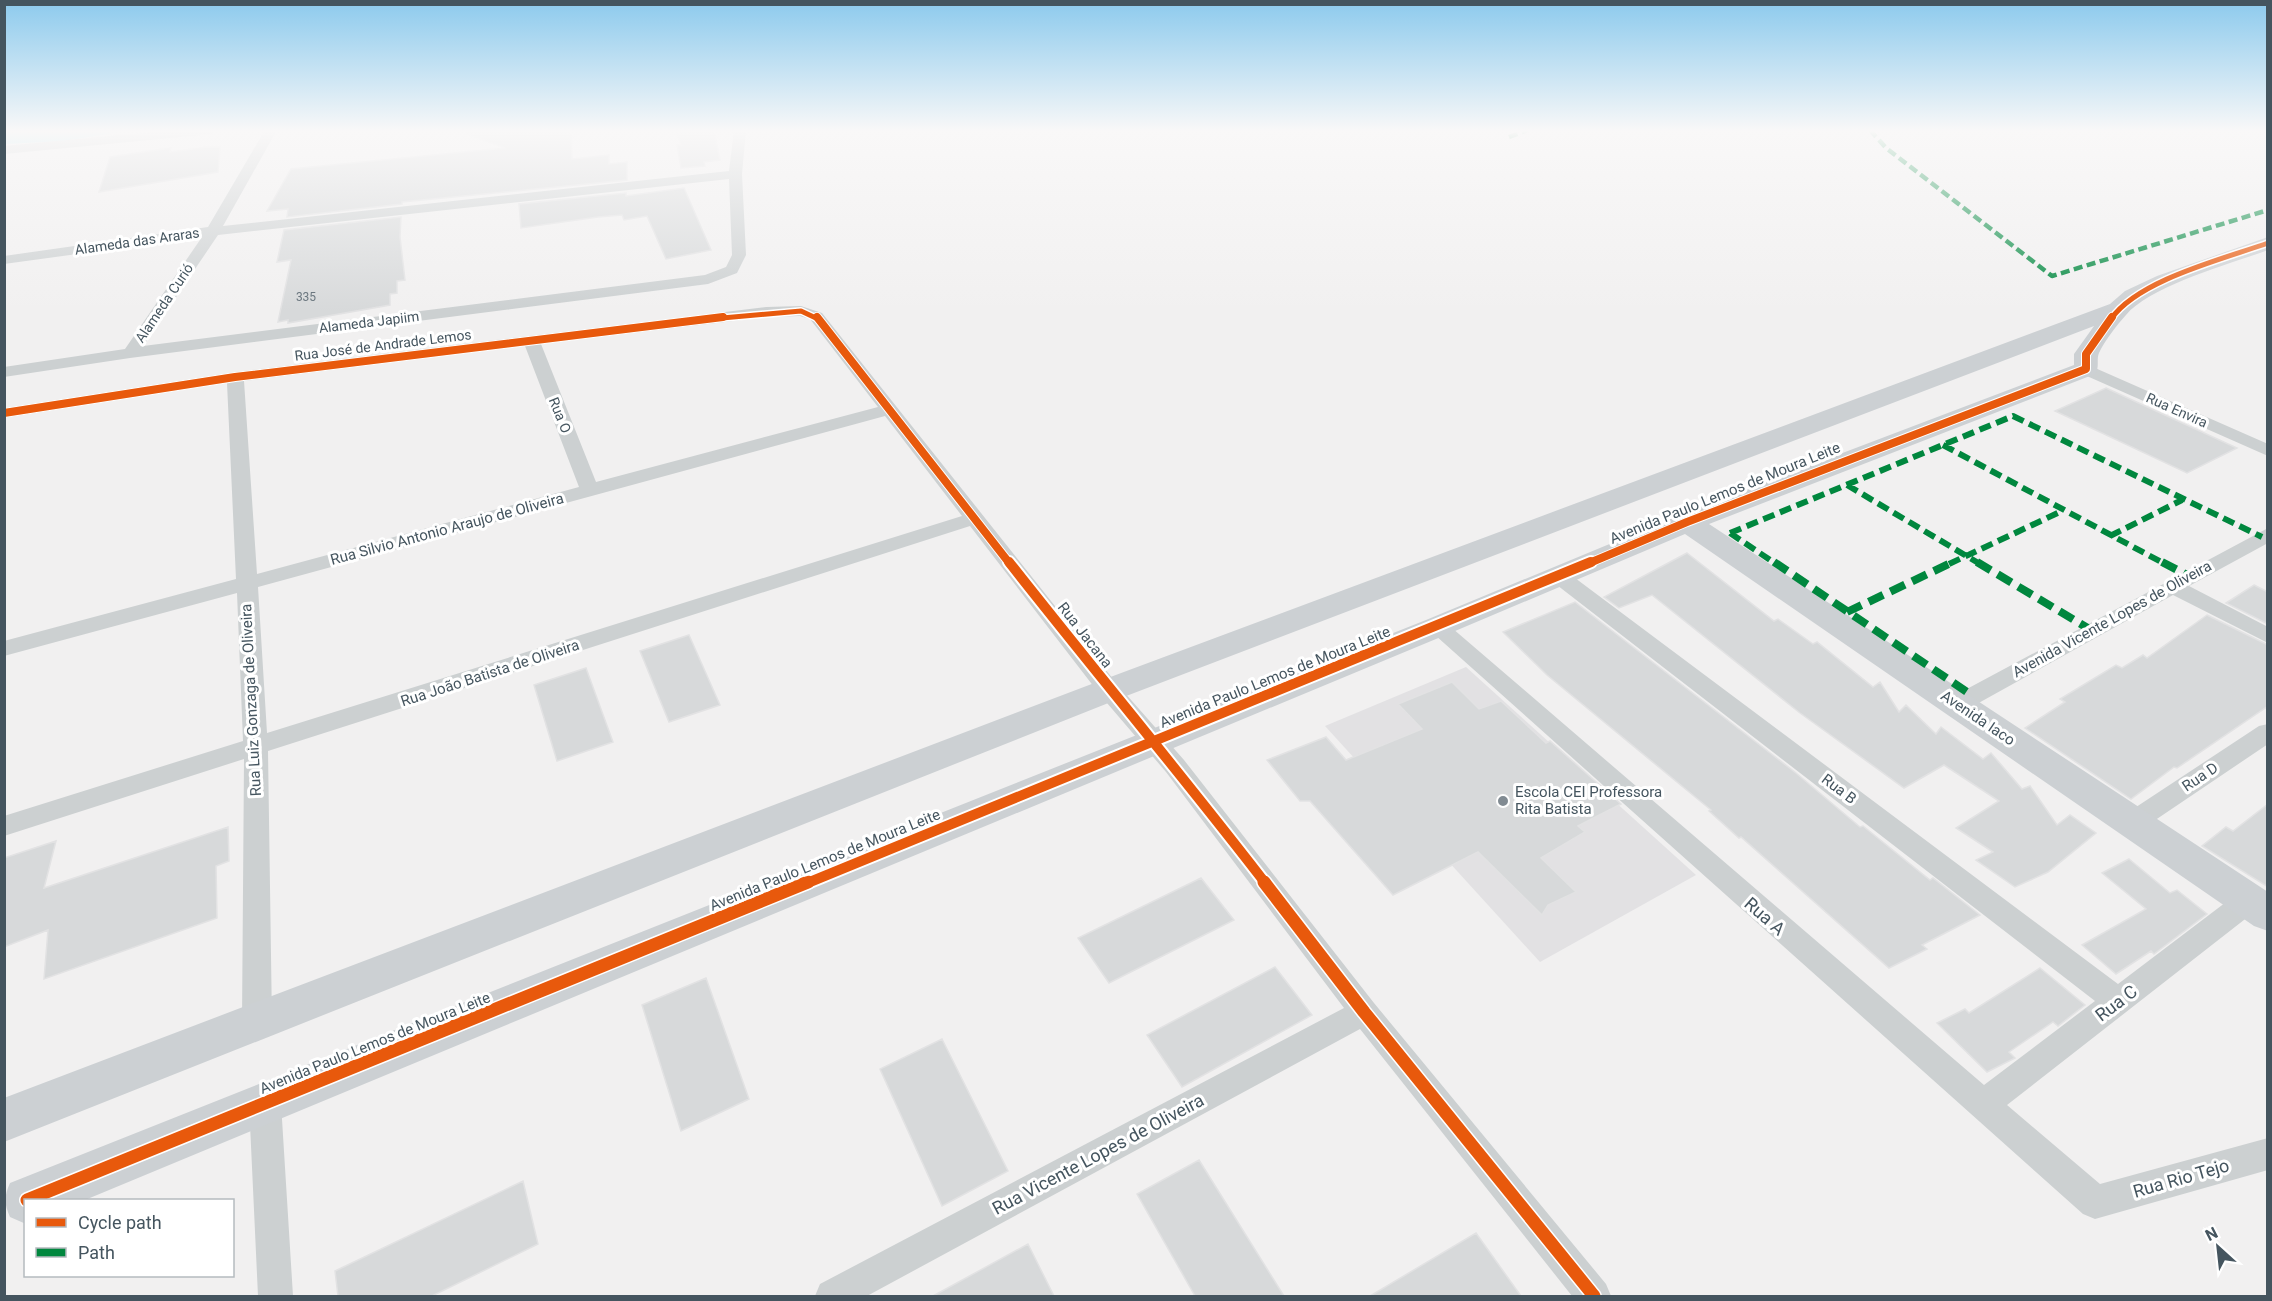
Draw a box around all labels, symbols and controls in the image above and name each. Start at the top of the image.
street label: Alameda das Araras [74,224,200,258]
street label: Alameda Curió [132,260,196,346]
house number: 335 [296,290,316,304]
street label: Alameda Japiim [318,308,420,336]
street label: Rua José de Andrade Lemos [294,326,472,364]
street label: Rua Envira [2144,389,2210,431]
street label: Rua O [546,395,574,435]
street label: Avenida Paulo Lemos de Moura Leite [1607,438,1843,548]
street label: Rua Silvio Antonio Araujo de Oliveira [328,489,566,569]
street label: Avenida Vicente Lopes de Oliveira [2009,557,2215,681]
street label: Rua Jacana [1054,599,1116,671]
street label: Rua Luiz Gonzaga de Oliveira [237,603,265,797]
street label: Avenida Paulo Lemos de Moura Leite [1157,622,1393,732]
street label: Rua João Batista de Oliveira [398,636,582,710]
street label: Avenida Iaco [1938,687,2018,749]
street label: Rua D [2179,759,2221,795]
street label: Rua B [1818,770,1860,808]
place label: Escola CEI Professora Rita Batista [1515,783,1662,818]
marker: Escola CEI Professora Rita Batista [1496,794,1510,808]
street label: Avenida Paulo Lemos de Moura Leite [707,805,943,915]
street label: Rua A [1740,893,1790,940]
street label: Rua C [2091,980,2141,1026]
street label: Avenida Paulo Lemos de Moura Leite [257,988,493,1098]
street label: Rua Vicente Lopes de Oliveira [989,1089,1207,1219]
street label: Rua Rio Tejo [2130,1154,2232,1202]
legend [24,1199,234,1277]
text: Cycle path [78,1212,162,1233]
north arrow [2188,1217,2248,1277]
text: N [2202,1223,2221,1245]
text: Path [78,1242,115,1263]

